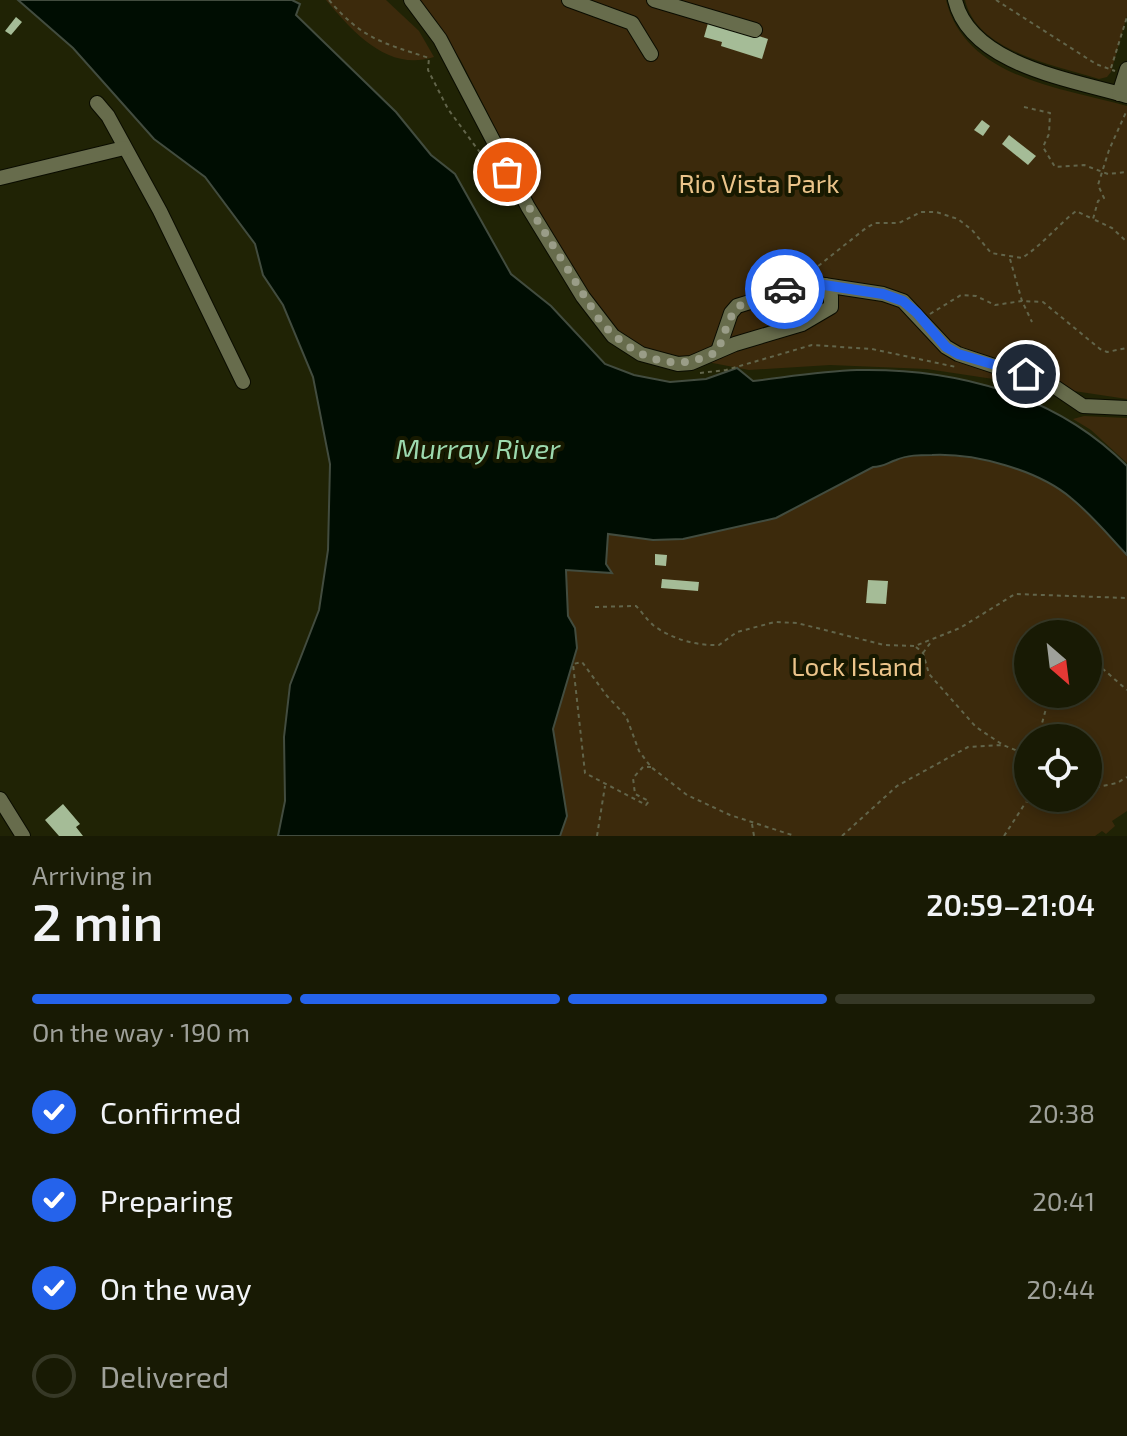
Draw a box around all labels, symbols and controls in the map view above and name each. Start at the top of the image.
pin [473,138,541,206]
icon: bag [485,150,529,194]
park label: Rio Vista Park [678,167,840,198]
courier [745,249,825,329]
icon: car [763,267,807,311]
pin [992,340,1060,408]
icon: home [1004,352,1048,396]
water label: Murray River [396,431,561,465]
north arrow [1014,620,1102,708]
map controls [1014,620,1102,812]
park label: Lock Island [791,650,923,681]
button: locate [1014,724,1102,812]
text: Arriving in [32,859,153,890]
text: 20:59–21:04 [926,886,1095,922]
text: 2 min [32,889,163,951]
text: On the way · 190 m [32,1016,250,1047]
icon: check [32,1090,76,1134]
text: Confirmed [100,1094,241,1130]
text: 20:38 [1028,1097,1095,1128]
icon: check [32,1178,76,1222]
text: Preparing [100,1182,233,1218]
text: 20:41 [1032,1185,1095,1216]
icon: check [32,1266,76,1310]
text: On the way [100,1270,252,1306]
text: 20:44 [1027,1273,1095,1304]
text: Delivered [100,1358,229,1394]

